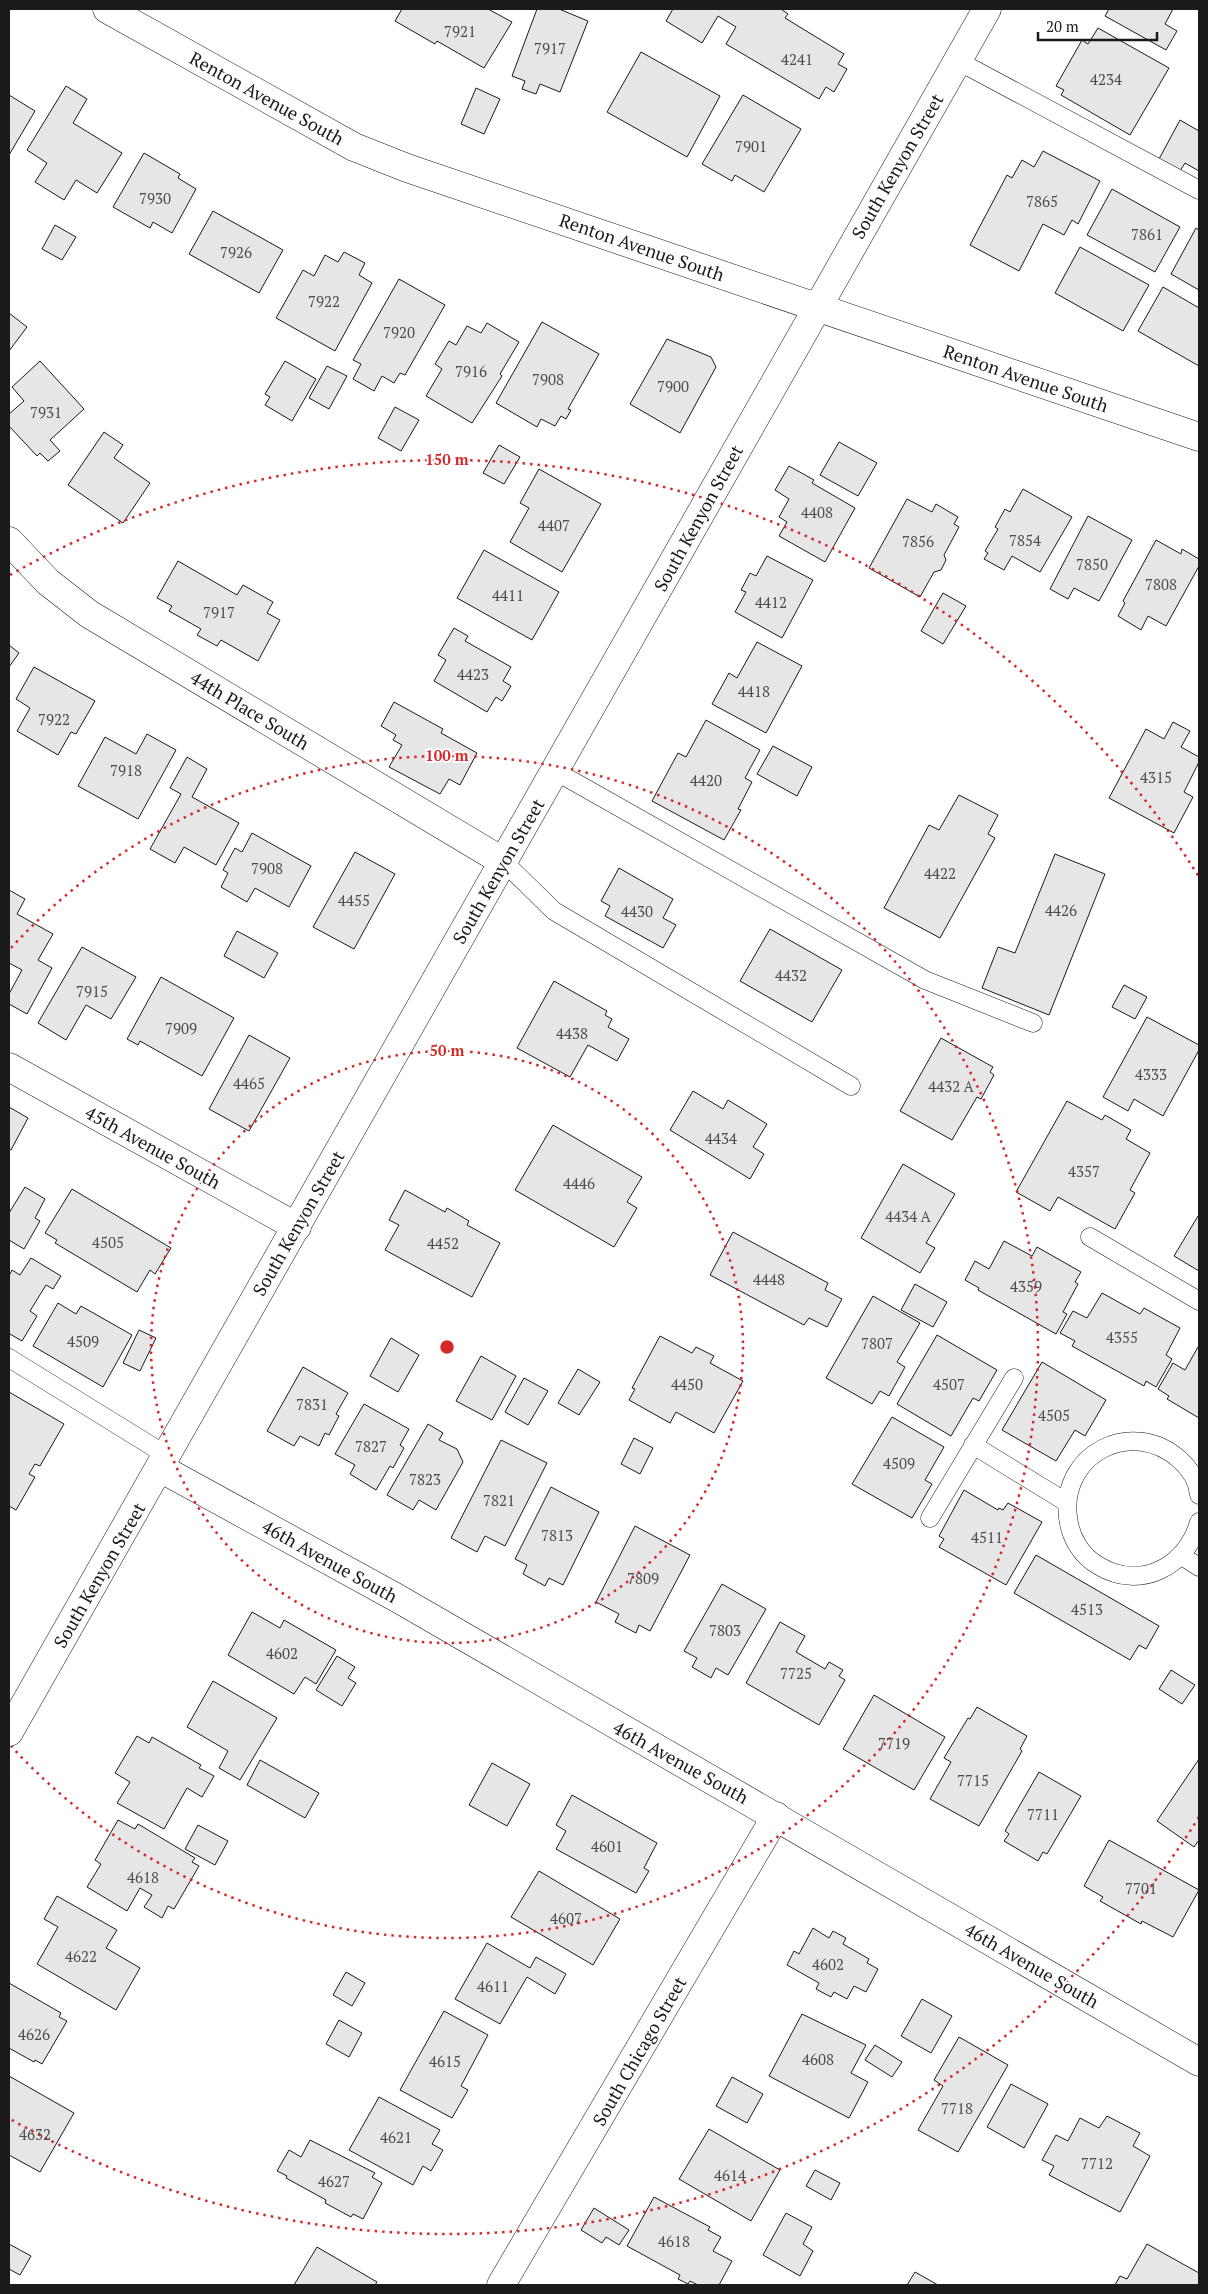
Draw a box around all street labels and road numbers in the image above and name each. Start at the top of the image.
street label: Renton Avenue South [186,46,349,151]
street label: South Kenyon Street [846,89,949,243]
street label: Renton Avenue South [556,208,728,287]
street label: Renton Avenue South [940,339,1112,418]
street label: South Kenyon Street [648,440,748,595]
street label: 44th Place South [186,665,314,755]
street label: South Kenyon Street [447,794,550,948]
street label: 45th Avenue South [81,1100,225,1194]
street label: South Kenyon Street [247,1146,350,1300]
street label: South Kenyon Street [48,1498,151,1652]
street label: 46th Avenue South [258,1514,402,1608]
street label: 46th Avenue South [609,1715,753,1809]
street label: 46th Avenue South [961,1917,1104,2013]
street label: South Chicago Street [586,1972,692,2130]

